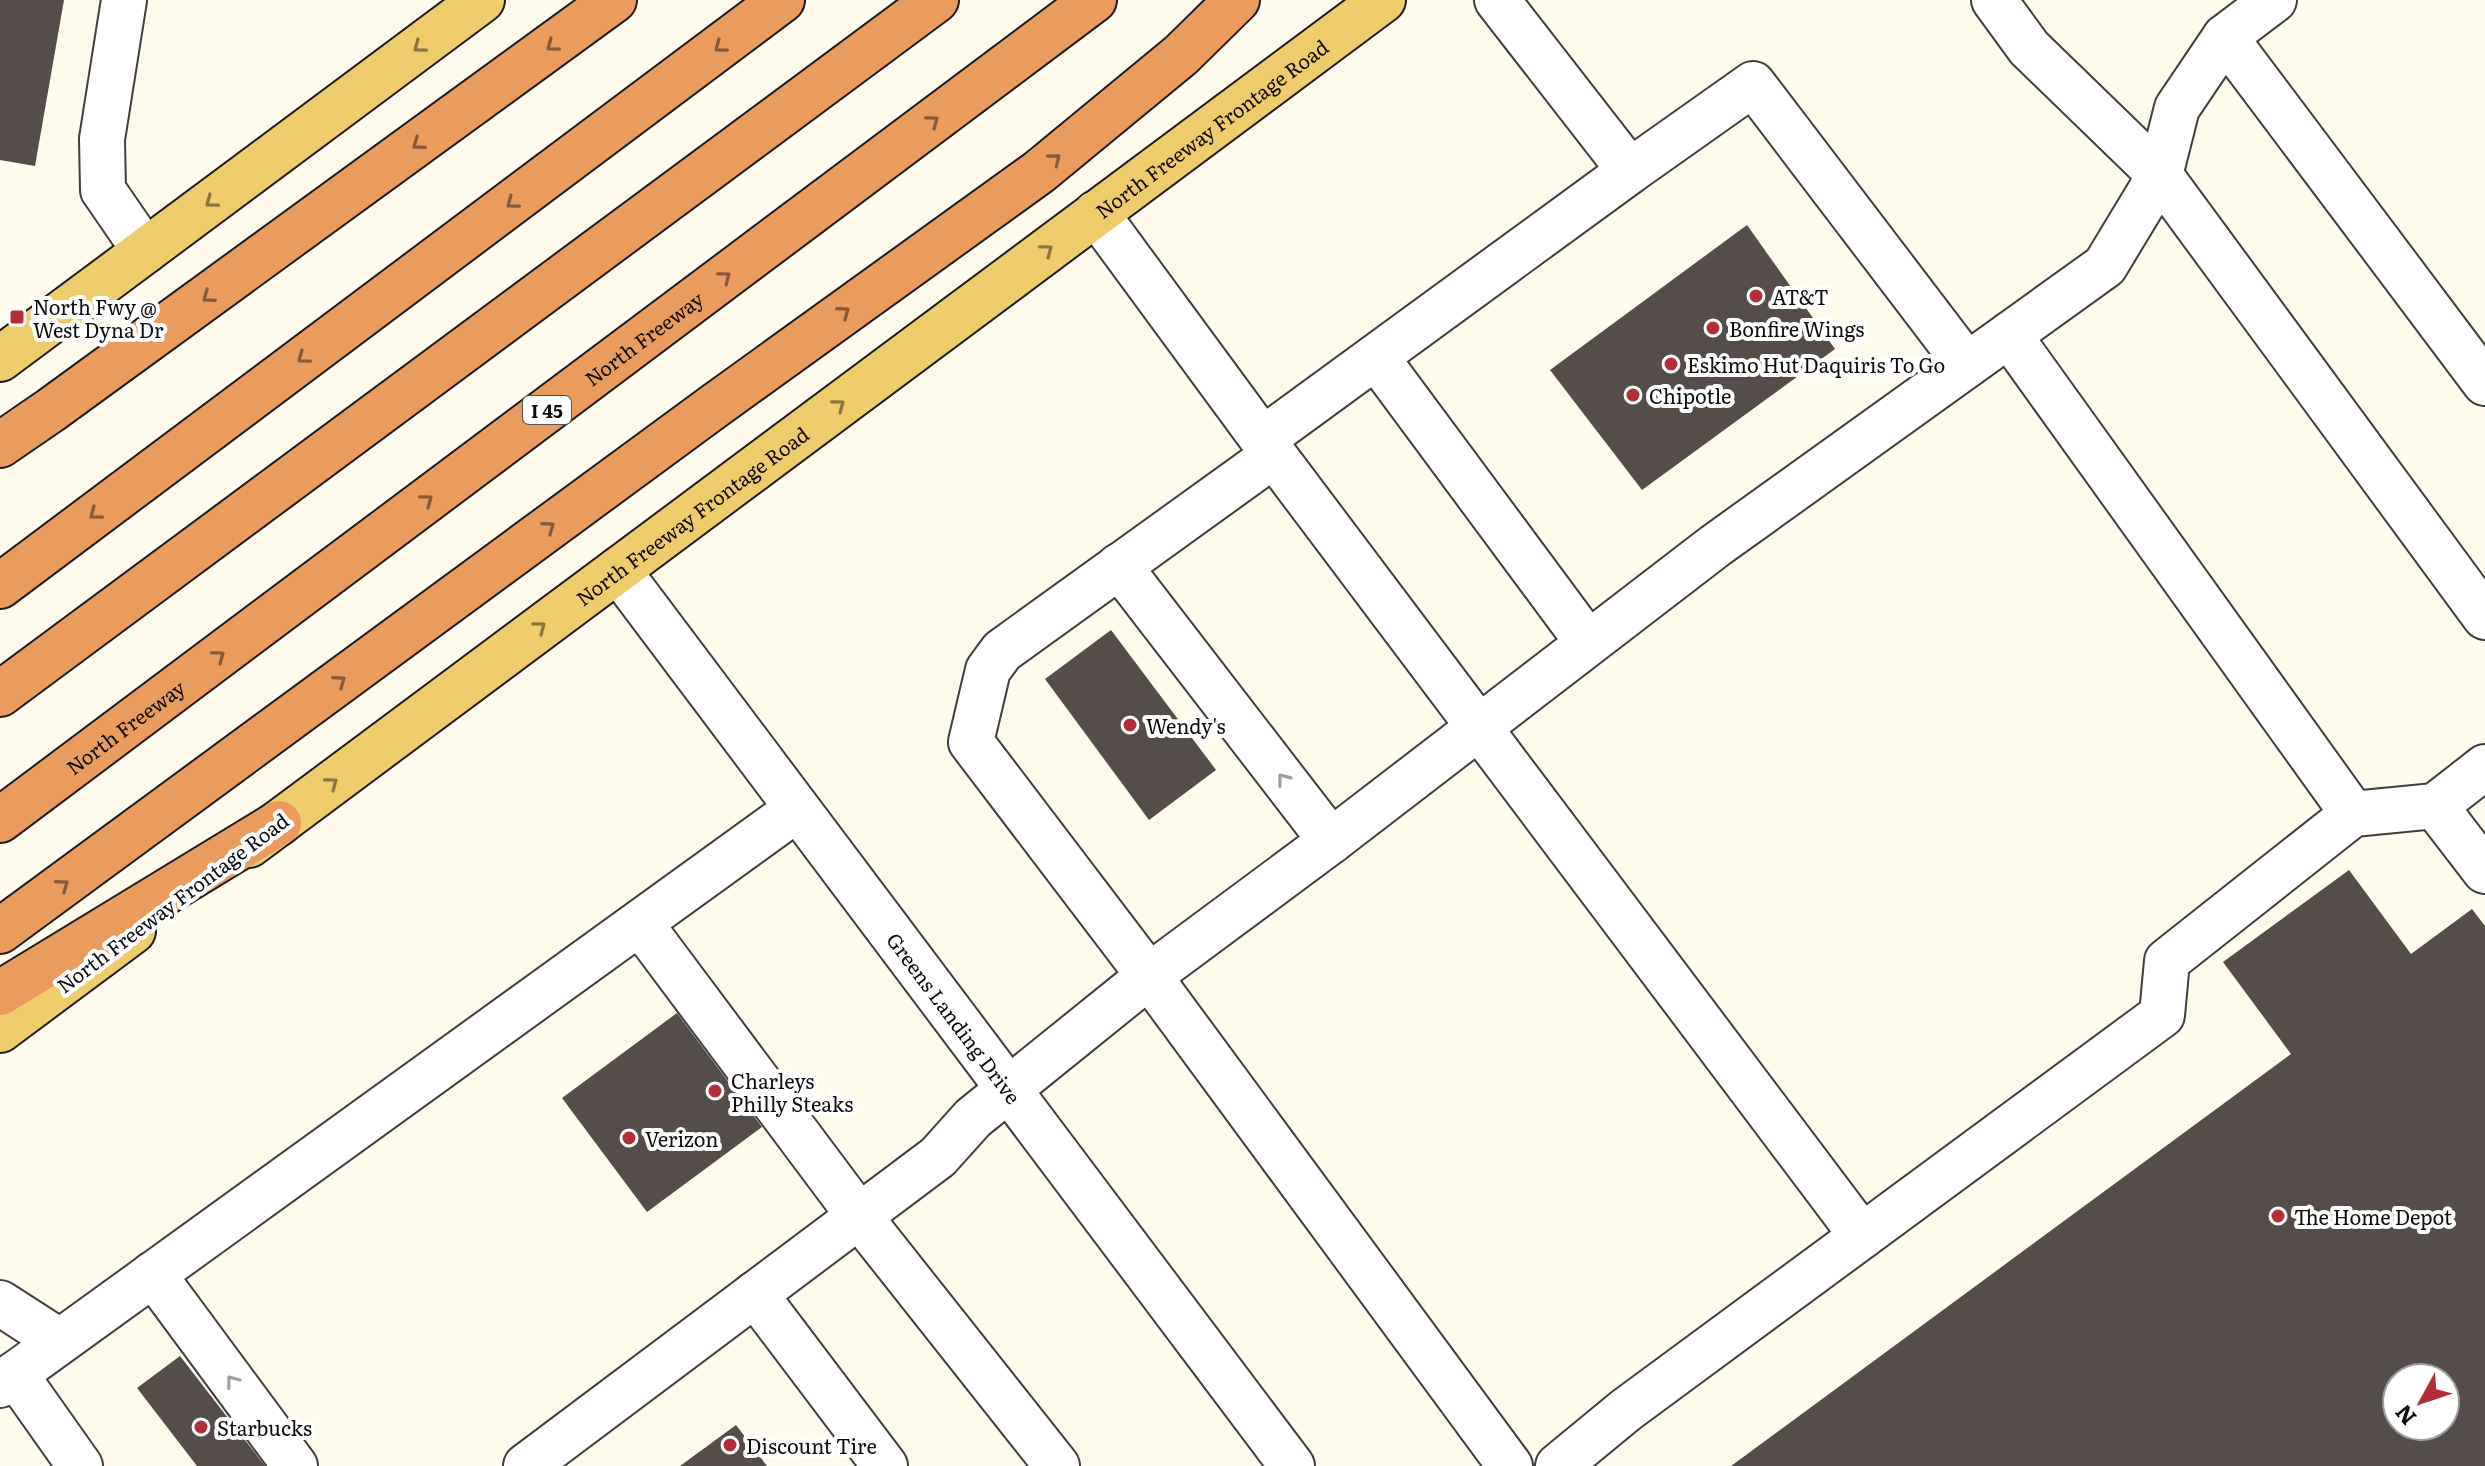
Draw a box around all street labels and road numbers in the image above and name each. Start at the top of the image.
street label: North Freeway Frontage Road [1089,31,1334,225]
street label: North Freeway [578,283,710,392]
road number: I 45 [523,396,571,424]
street label: North Freeway Frontage Road [569,418,814,612]
street label: North Freeway [59,672,191,781]
street label: North Freeway Frontage Road [50,805,294,999]
street label: Greens Landing Drive [880,926,1029,1109]

